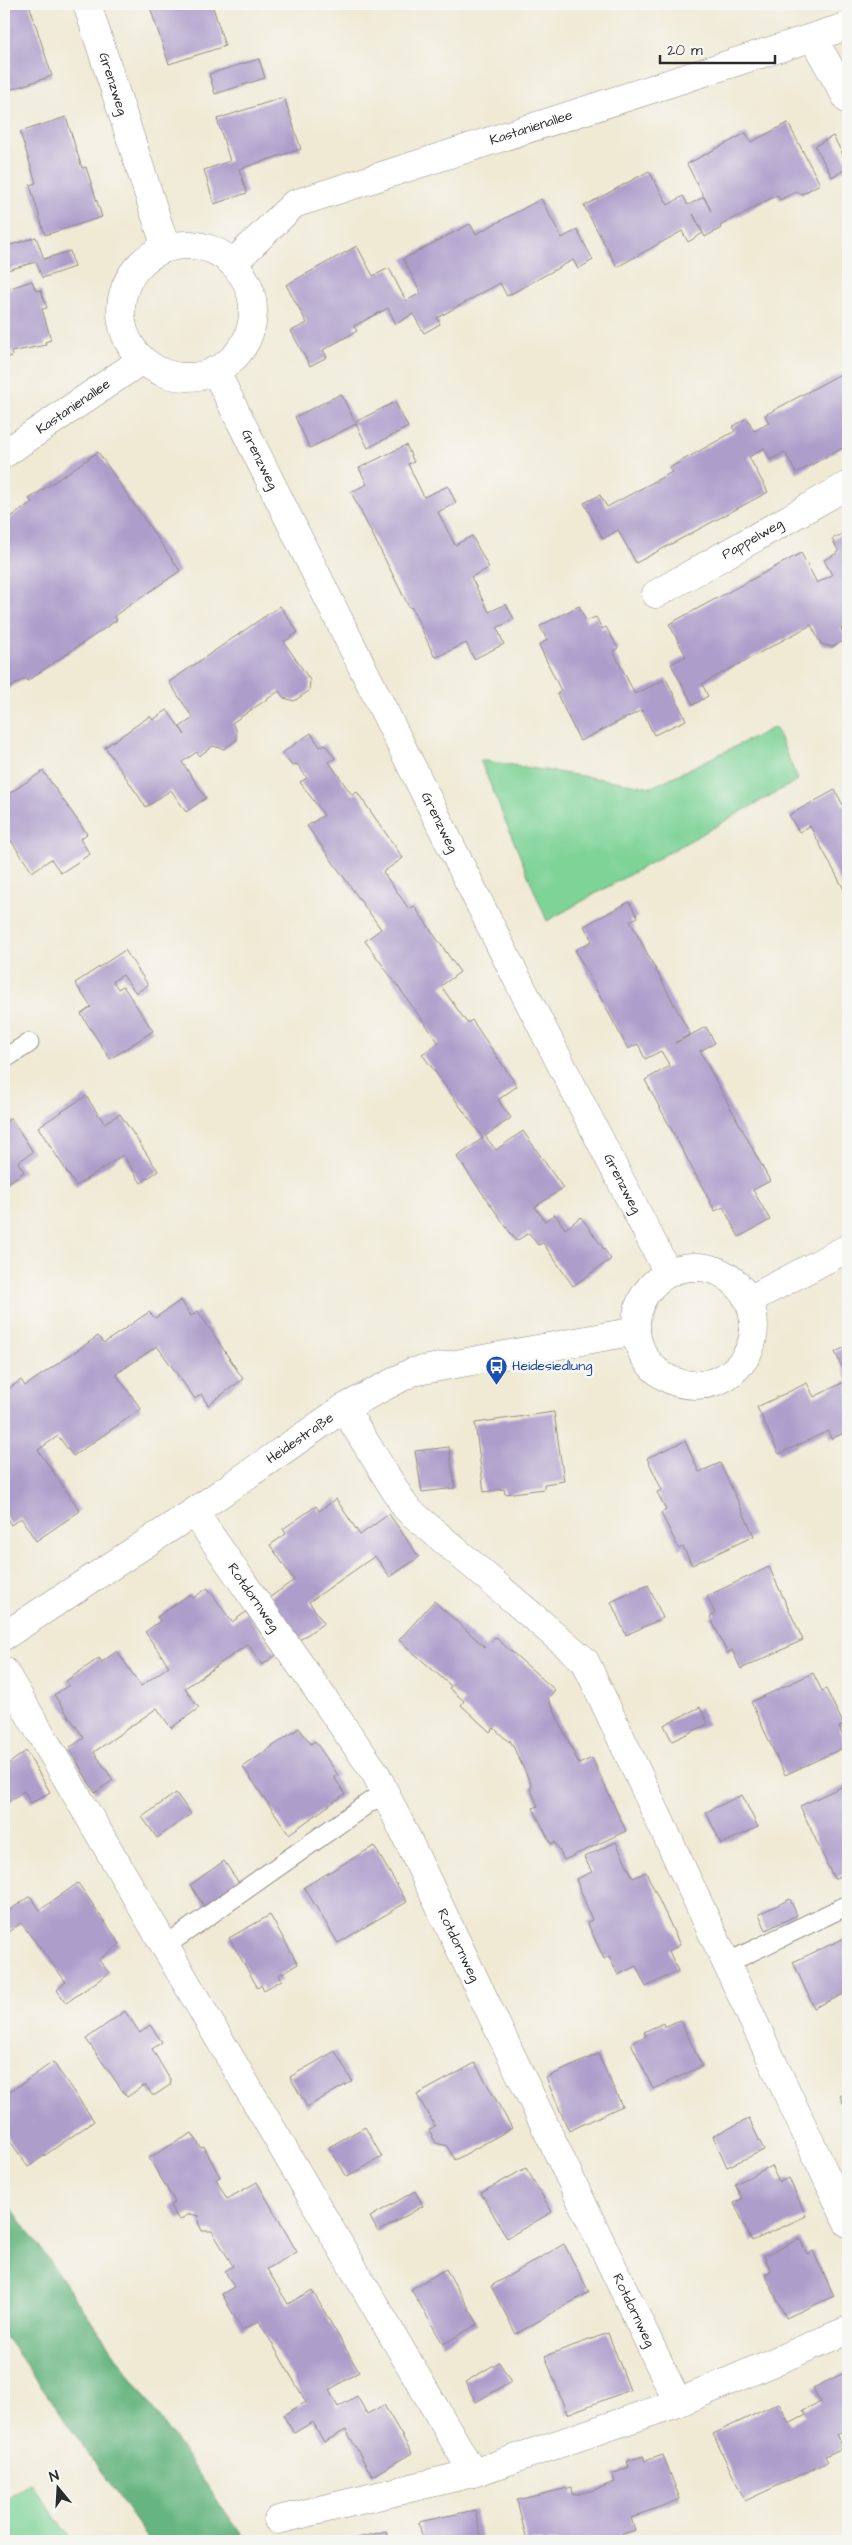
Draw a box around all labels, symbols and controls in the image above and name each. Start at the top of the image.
scale bar [660,32,774,64]
text: 20 m [667,40,703,61]
street label: Grenzweg [93,50,132,118]
street label: Kastanienallee [487,105,576,150]
street label: Kastanienallee [32,374,115,439]
street label: Grenzweg [236,426,283,493]
street label: Pappelweg [718,514,787,565]
street label: Grenzweg [416,789,463,856]
street label: Grenzweg [599,1150,646,1217]
bus stop icon: Heidesiedlung [484,1354,508,1385]
place label: Heidesiedlung [512,1356,592,1376]
street label: Heidestraße [262,1408,338,1469]
street label: Rotdornweg [222,1559,284,1636]
street label: Rotdornweg [432,1905,484,1985]
street label: Rotdornweg [607,2270,660,2351]
north arrow [32,2462,82,2512]
text: N [47,2466,62,2487]

